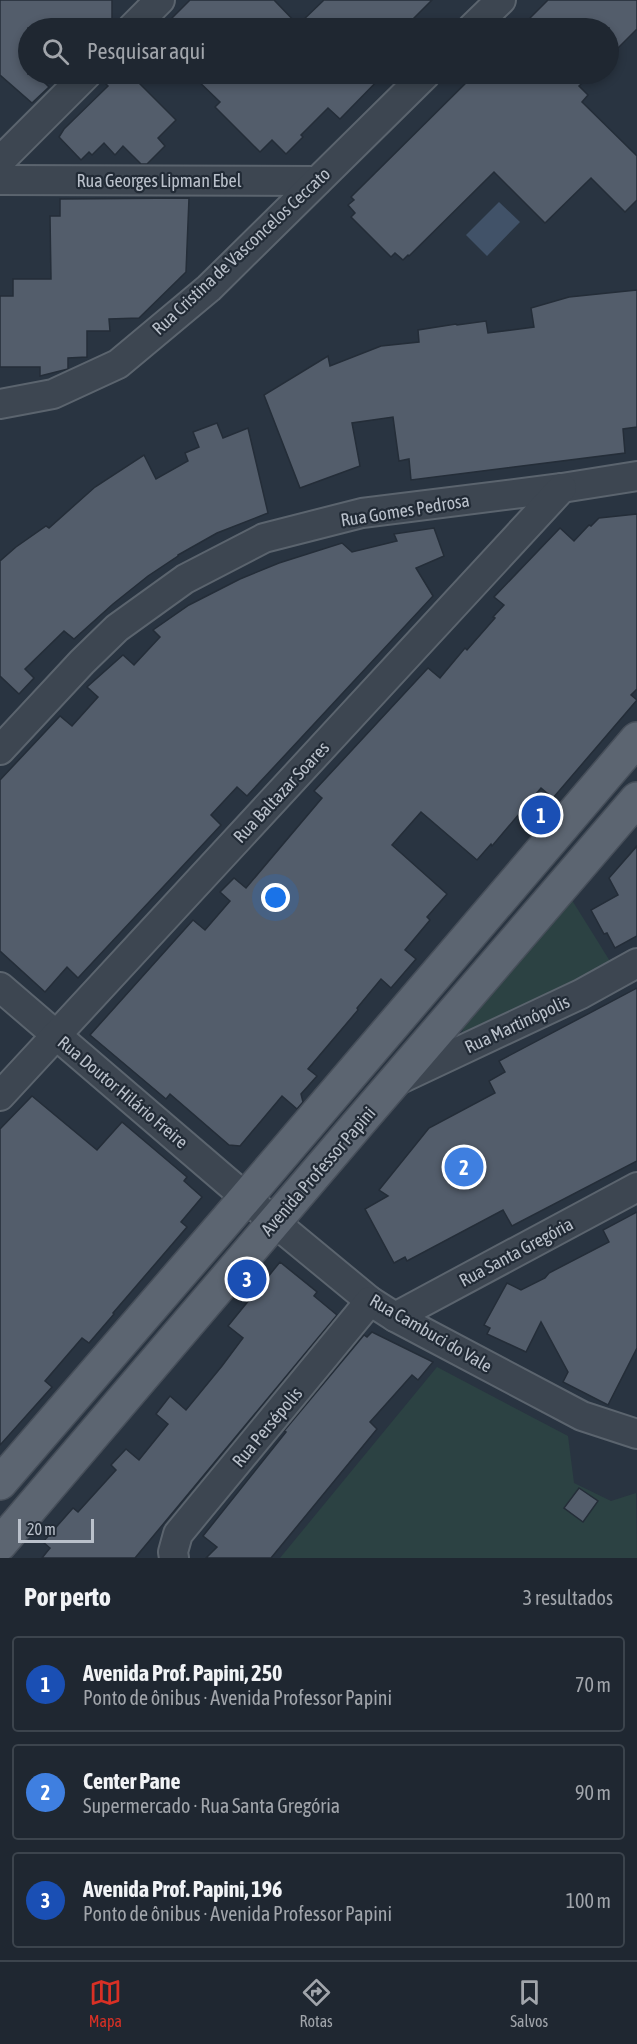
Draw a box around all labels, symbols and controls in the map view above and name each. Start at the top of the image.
search box [18,18,619,84]
icon: search [39,35,72,68]
text: Pesquisar aqui [87,38,205,64]
street label: Rua Cristina de Vasconcelos Ceccato [148,163,334,339]
street label: Rua Georges Lipman Ebel [76,170,242,191]
street label: Rua Gomes Pedrosa [339,489,471,531]
street label: Rua Baltazar Soares [229,737,333,847]
pin: 1 [522,792,560,838]
your location [261,883,290,912]
street label: Rua Martinópolis [461,991,573,1057]
street label: Rua Doutor Hilário Freire [54,1032,192,1152]
street label: Avenida Professor Papini [256,1102,380,1240]
pin: 2 [444,1144,484,1190]
street label: Rua Santa Gregória [455,1213,577,1291]
pin: 3 [228,1256,266,1302]
street label: Rua Cambuci do Vale [366,1290,496,1376]
street label: Rua Persépolis [228,1383,306,1471]
scale bar [18,1516,94,1544]
text: 20 m [27,1520,56,1538]
text: Por perto [24,1582,111,1612]
text: 3 resultados [523,1586,613,1609]
text: Avenida Prof. Papini, 250 [83,1660,282,1686]
text: 1 [41,1673,50,1696]
text: 70 m [575,1673,611,1696]
text: Ponto de ônibus · Avenida Professor Papini [83,1686,392,1709]
text: Center Pane [83,1768,180,1794]
text: 2 [41,1781,50,1804]
text: 90 m [575,1781,611,1804]
text: Supermercado · Rua Santa Gregória [83,1794,340,1817]
text: Avenida Prof. Papini, 196 [83,1876,282,1902]
text: 3 [41,1889,50,1912]
text: 100 m [566,1889,611,1912]
text: Ponto de ônibus · Avenida Professor Papini [83,1902,392,1925]
tab: Mapa [89,1976,122,2030]
tab: Rotas [300,1976,333,2030]
tab: Salvos [510,1976,548,2030]

